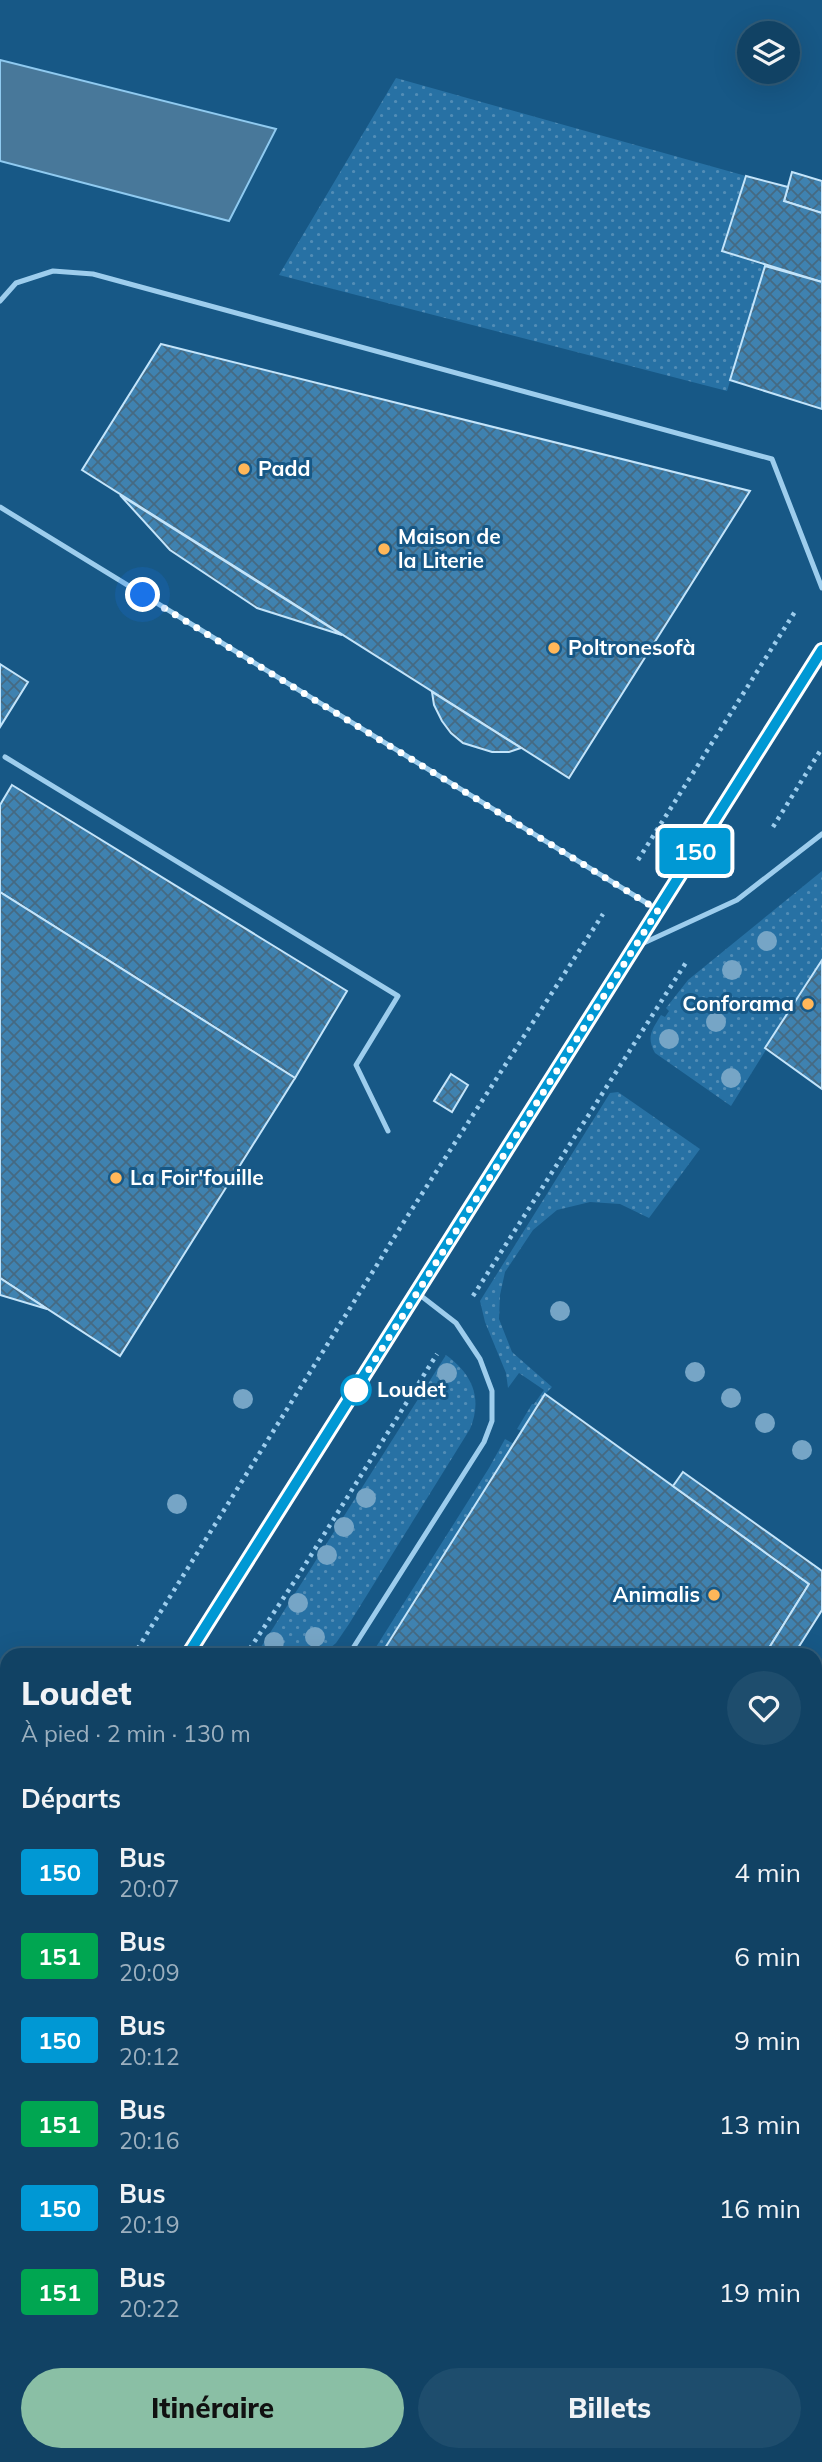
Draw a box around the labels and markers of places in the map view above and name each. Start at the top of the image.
place label: Padd [258,455,311,481]
marker: Padd [236,461,252,477]
place label: Maison de la Literie [398,523,501,573]
marker: Maison de la Literie [376,541,392,557]
place label: Poltronesofà [568,634,696,660]
marker: Poltronesofà [546,640,562,656]
place label: Conforama [682,990,794,1016]
marker: Conforama [800,996,816,1012]
place label: La Foir'fouille [130,1164,264,1190]
marker: La Foir'fouille [108,1170,124,1186]
marker: Loudet [341,1375,371,1405]
place label: Loudet [377,1376,446,1402]
place label: Animalis [613,1581,700,1607]
marker: Animalis [706,1587,722,1603]

